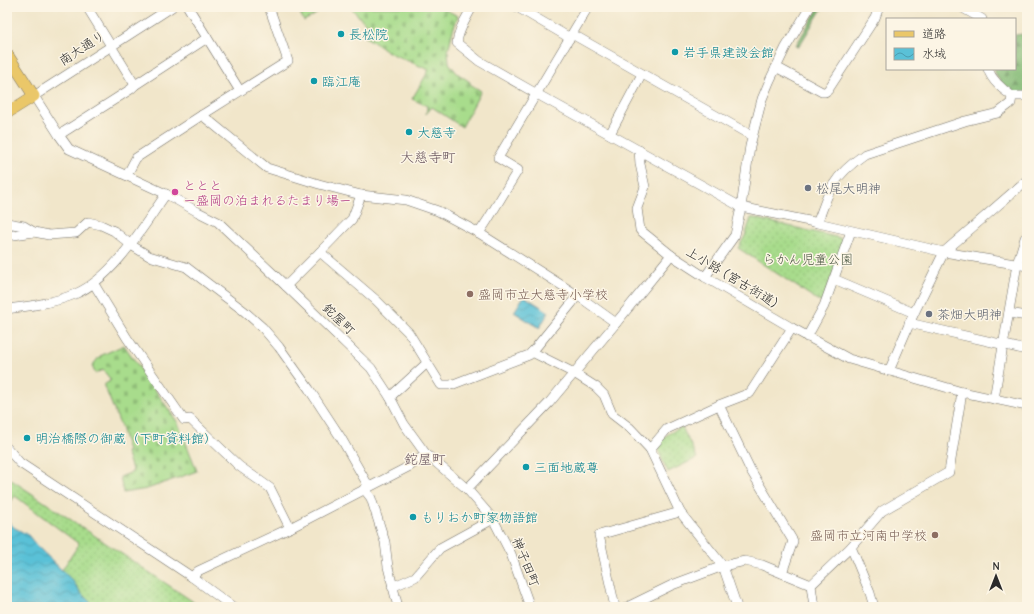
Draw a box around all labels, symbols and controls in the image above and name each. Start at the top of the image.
legend [886,18,1016,70]
place label: 長松院 [349,27,388,42]
text: 道路 [922,27,946,41]
street label: 南大通り [56,28,108,68]
marker: 長松院 [336,29,346,39]
place label: 岩手県建設会館 [683,45,774,60]
marker: 岩手県建設会館 [670,47,680,57]
text: 水域 [922,47,946,61]
place label: 臨江庵 [322,74,361,89]
marker: 臨江庵 [309,76,319,86]
place label: 大慈寺 [417,125,456,140]
marker: 大慈寺 [404,127,414,137]
district label: 大慈寺町 [400,149,456,166]
place label: ととと ー盛岡の泊まれるたまり場ー [183,178,352,208]
place label: 松尾大明神 [816,181,881,196]
marker: 松尾大明神 [803,183,813,193]
marker: ととと ー盛岡の泊まれるたまり場ー [170,187,180,197]
street label: 上小路 (宮古街道) [683,244,781,310]
park label: らかん児童公園 [763,252,853,267]
place label: 盛岡市立大慈寺小学校 [478,287,608,302]
marker: 盛岡市立大慈寺小学校 [465,289,475,299]
street label: 鉈屋町 [320,300,358,338]
place label: 茶畑大明神 [937,307,1002,322]
marker: 茶畑大明神 [924,309,934,319]
place label: 明治橋際の御蔵（下町資料館） [35,431,217,446]
marker: 明治橋際の御蔵（下町資料館） [22,433,32,443]
district label: 鉈屋町 [404,451,446,468]
place label: 三面地蔵尊 [534,460,599,475]
marker: 三面地蔵尊 [521,462,531,472]
place label: もりおか町家物語館 [421,510,538,525]
marker: もりおか町家物語館 [408,512,418,522]
place label: 盛岡市立河南中学校 [810,528,927,543]
marker: 盛岡市立河南中学校 [930,530,940,540]
street label: 神子田町 [509,535,543,589]
north arrow [976,556,1016,596]
text: N [992,560,1000,573]

